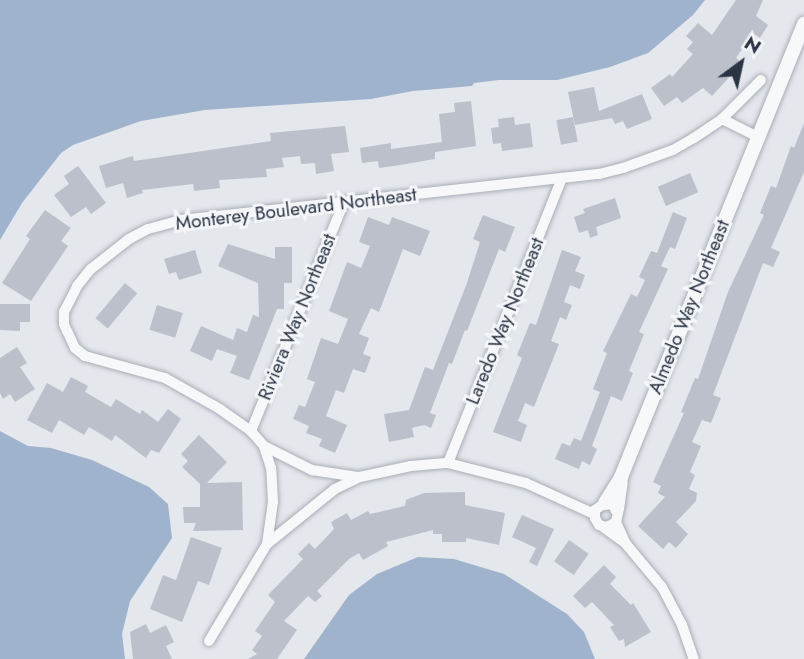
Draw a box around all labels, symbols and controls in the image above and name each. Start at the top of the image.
north arrow [706,28,776,98]
text: N [739,30,766,60]
street label: Monterey Boulevard Northeast [174,183,418,235]
street label: Almedo Way Northeast [644,217,734,397]
street label: Riviera Way Northeast [253,231,341,403]
street label: Laredo Way Northeast [461,234,549,408]

